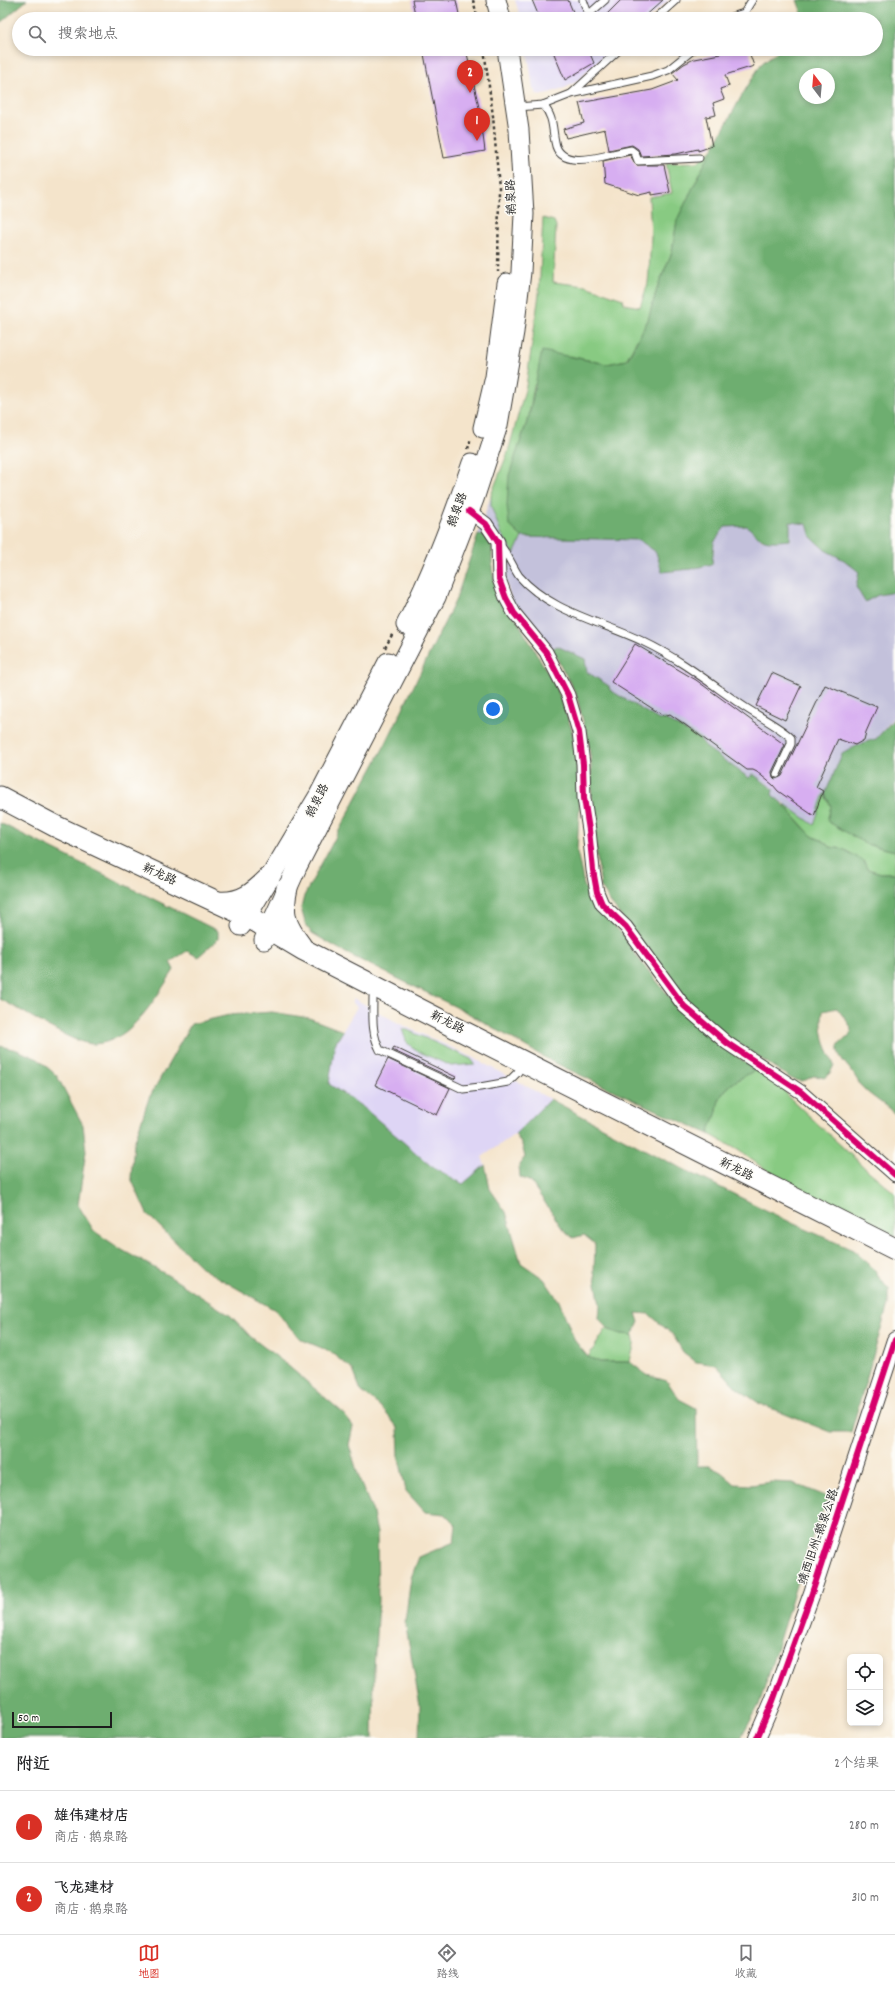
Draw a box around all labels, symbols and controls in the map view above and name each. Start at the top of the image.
search box [12,12,883,56]
icon: search [26,23,48,45]
text: 搜索地点 [58,24,118,46]
pin: 2 [457,60,483,93]
north arrow [799,68,835,104]
pin: 1 [464,108,490,141]
street label: 鹅泉路 [503,179,521,215]
street label: 鹅泉路 [444,490,472,530]
your location [483,699,503,719]
street label: 鹅泉路 [302,781,334,821]
street label: 新龙路 [139,860,179,890]
street label: 新龙路 [427,1007,467,1039]
street label: 新龙路 [716,1154,756,1186]
street label: 靖西旧州-鹅泉公路 [795,1487,843,1587]
map controls [847,1654,883,1726]
button: locate [847,1654,883,1690]
button: layers [847,1690,883,1726]
scale bar [12,1710,112,1729]
text: 50 m [18,1711,39,1727]
text: 附近 [16,1754,50,1778]
text: 2个结果 [834,1755,879,1774]
text: 雄伟建材店 [54,1806,129,1828]
text: 1 [28,1817,30,1836]
text: 280 m [849,1817,879,1836]
text: 商店 · 鹅泉路 [54,1829,128,1848]
text: 飞龙建材 [54,1878,114,1900]
text: 2 [26,1889,32,1908]
text: 310 m [851,1889,879,1908]
text: 商店 · 鹅泉路 [54,1901,128,1920]
tab: 地图 [138,1942,160,1983]
tab: 路线 [436,1942,458,1983]
tab: 收藏 [735,1942,757,1983]

